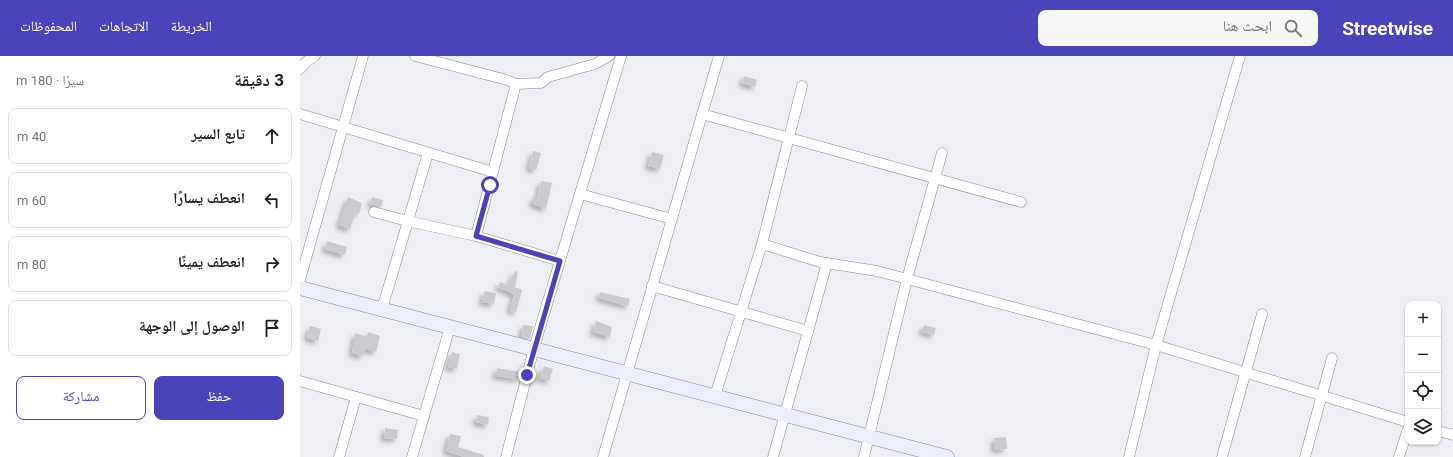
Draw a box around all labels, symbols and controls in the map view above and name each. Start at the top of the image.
search box [1038,10,1318,46]
text: ابحث هنا [1223,17,1272,35]
icon: search [1282,17,1304,39]
text: Streetwise [1342,17,1433,40]
text: المحفوظات [20,18,77,34]
text: الاتجاهات [99,18,149,34]
text: الخريطة [171,18,212,34]
text: 3 دقيقة [234,70,284,90]
text: سيرًا · 180 m [16,73,84,88]
text: تابع السير [191,125,245,143]
icon: ahead [261,125,283,147]
text: 40 m [17,129,46,144]
route start [481,176,499,194]
text: انعطف يسارًا [173,189,245,207]
icon: left [261,189,283,211]
text: 60 m [17,193,46,208]
text: انعطف يمينًا [178,253,245,271]
icon: right [261,253,283,275]
text: 80 m [17,257,46,272]
map controls [1405,301,1441,445]
button: + [1405,301,1441,337]
text: الوصول إلى الوجهة [139,317,245,335]
icon: arrive [261,317,283,339]
button: − [1405,337,1441,373]
route end [518,366,536,384]
button: locate [1405,373,1441,409]
button: مشاركة [16,376,146,420]
button: حفظ [154,376,284,420]
button: layers [1405,409,1441,445]

